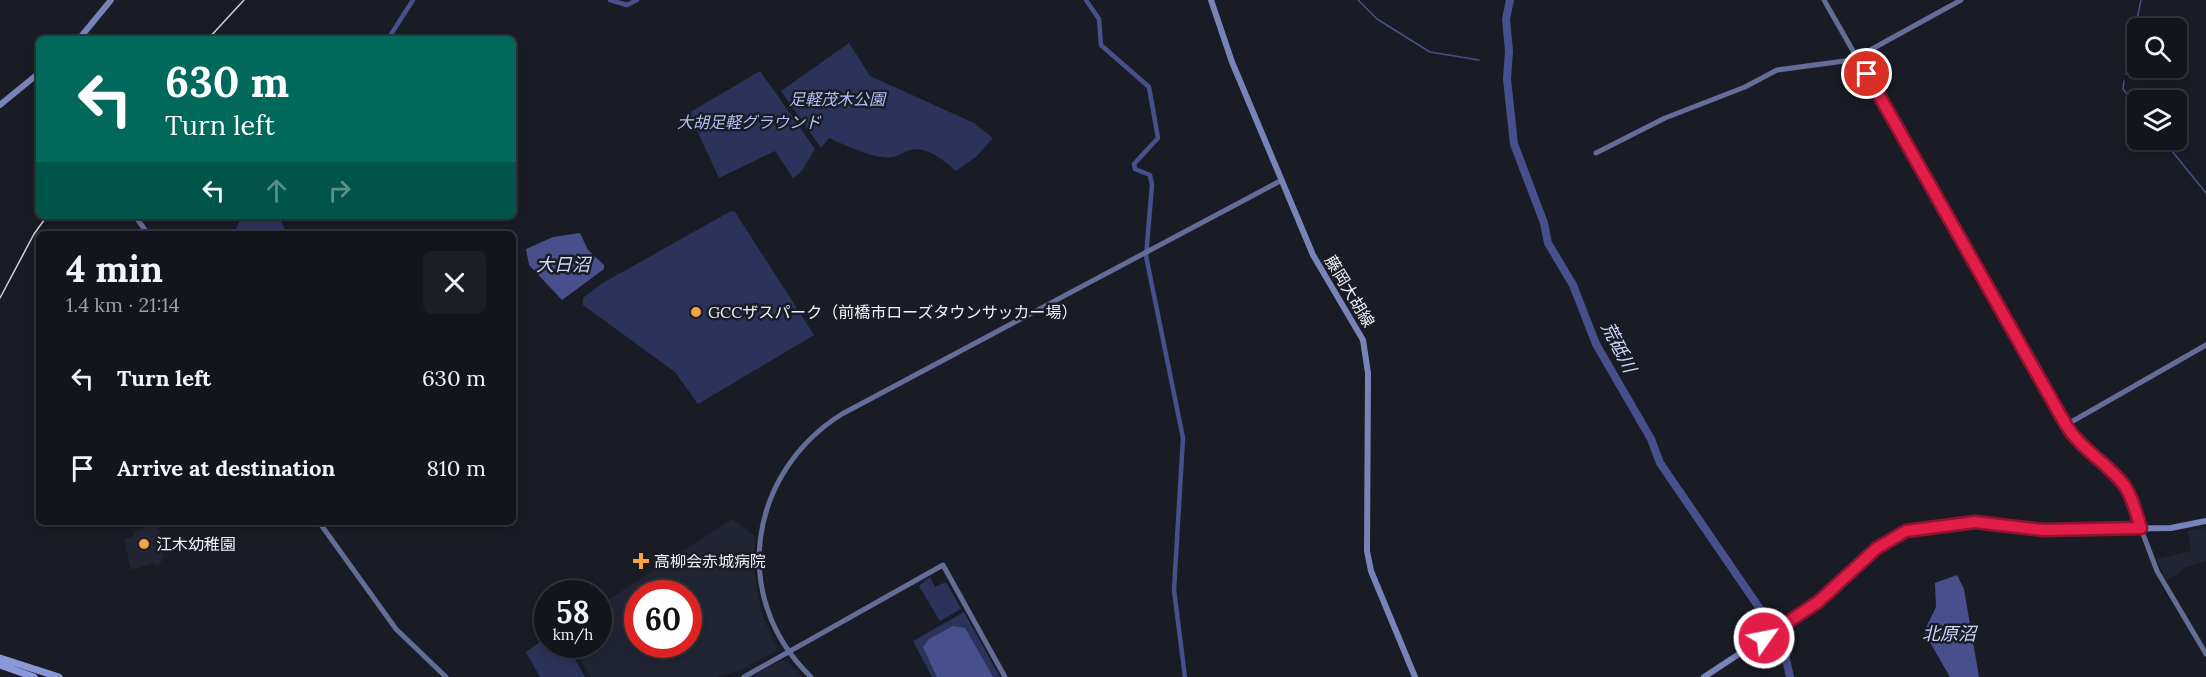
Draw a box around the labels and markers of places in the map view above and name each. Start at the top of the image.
pin [1841,48,1892,99]
place label: GCCザスパーク（前橋市ローズタウンサッカー場） [708,302,1077,322]
marker: GCCザスパーク（前橋市ローズタウンサッカー場） [689,305,703,319]
place label: 江木幼稚園 [156,534,236,554]
marker: 江木幼稚園 [137,537,151,551]
place label: 高柳会赤城病院 [654,551,766,571]
marker: 高柳会赤城病院 [632,552,650,570]

